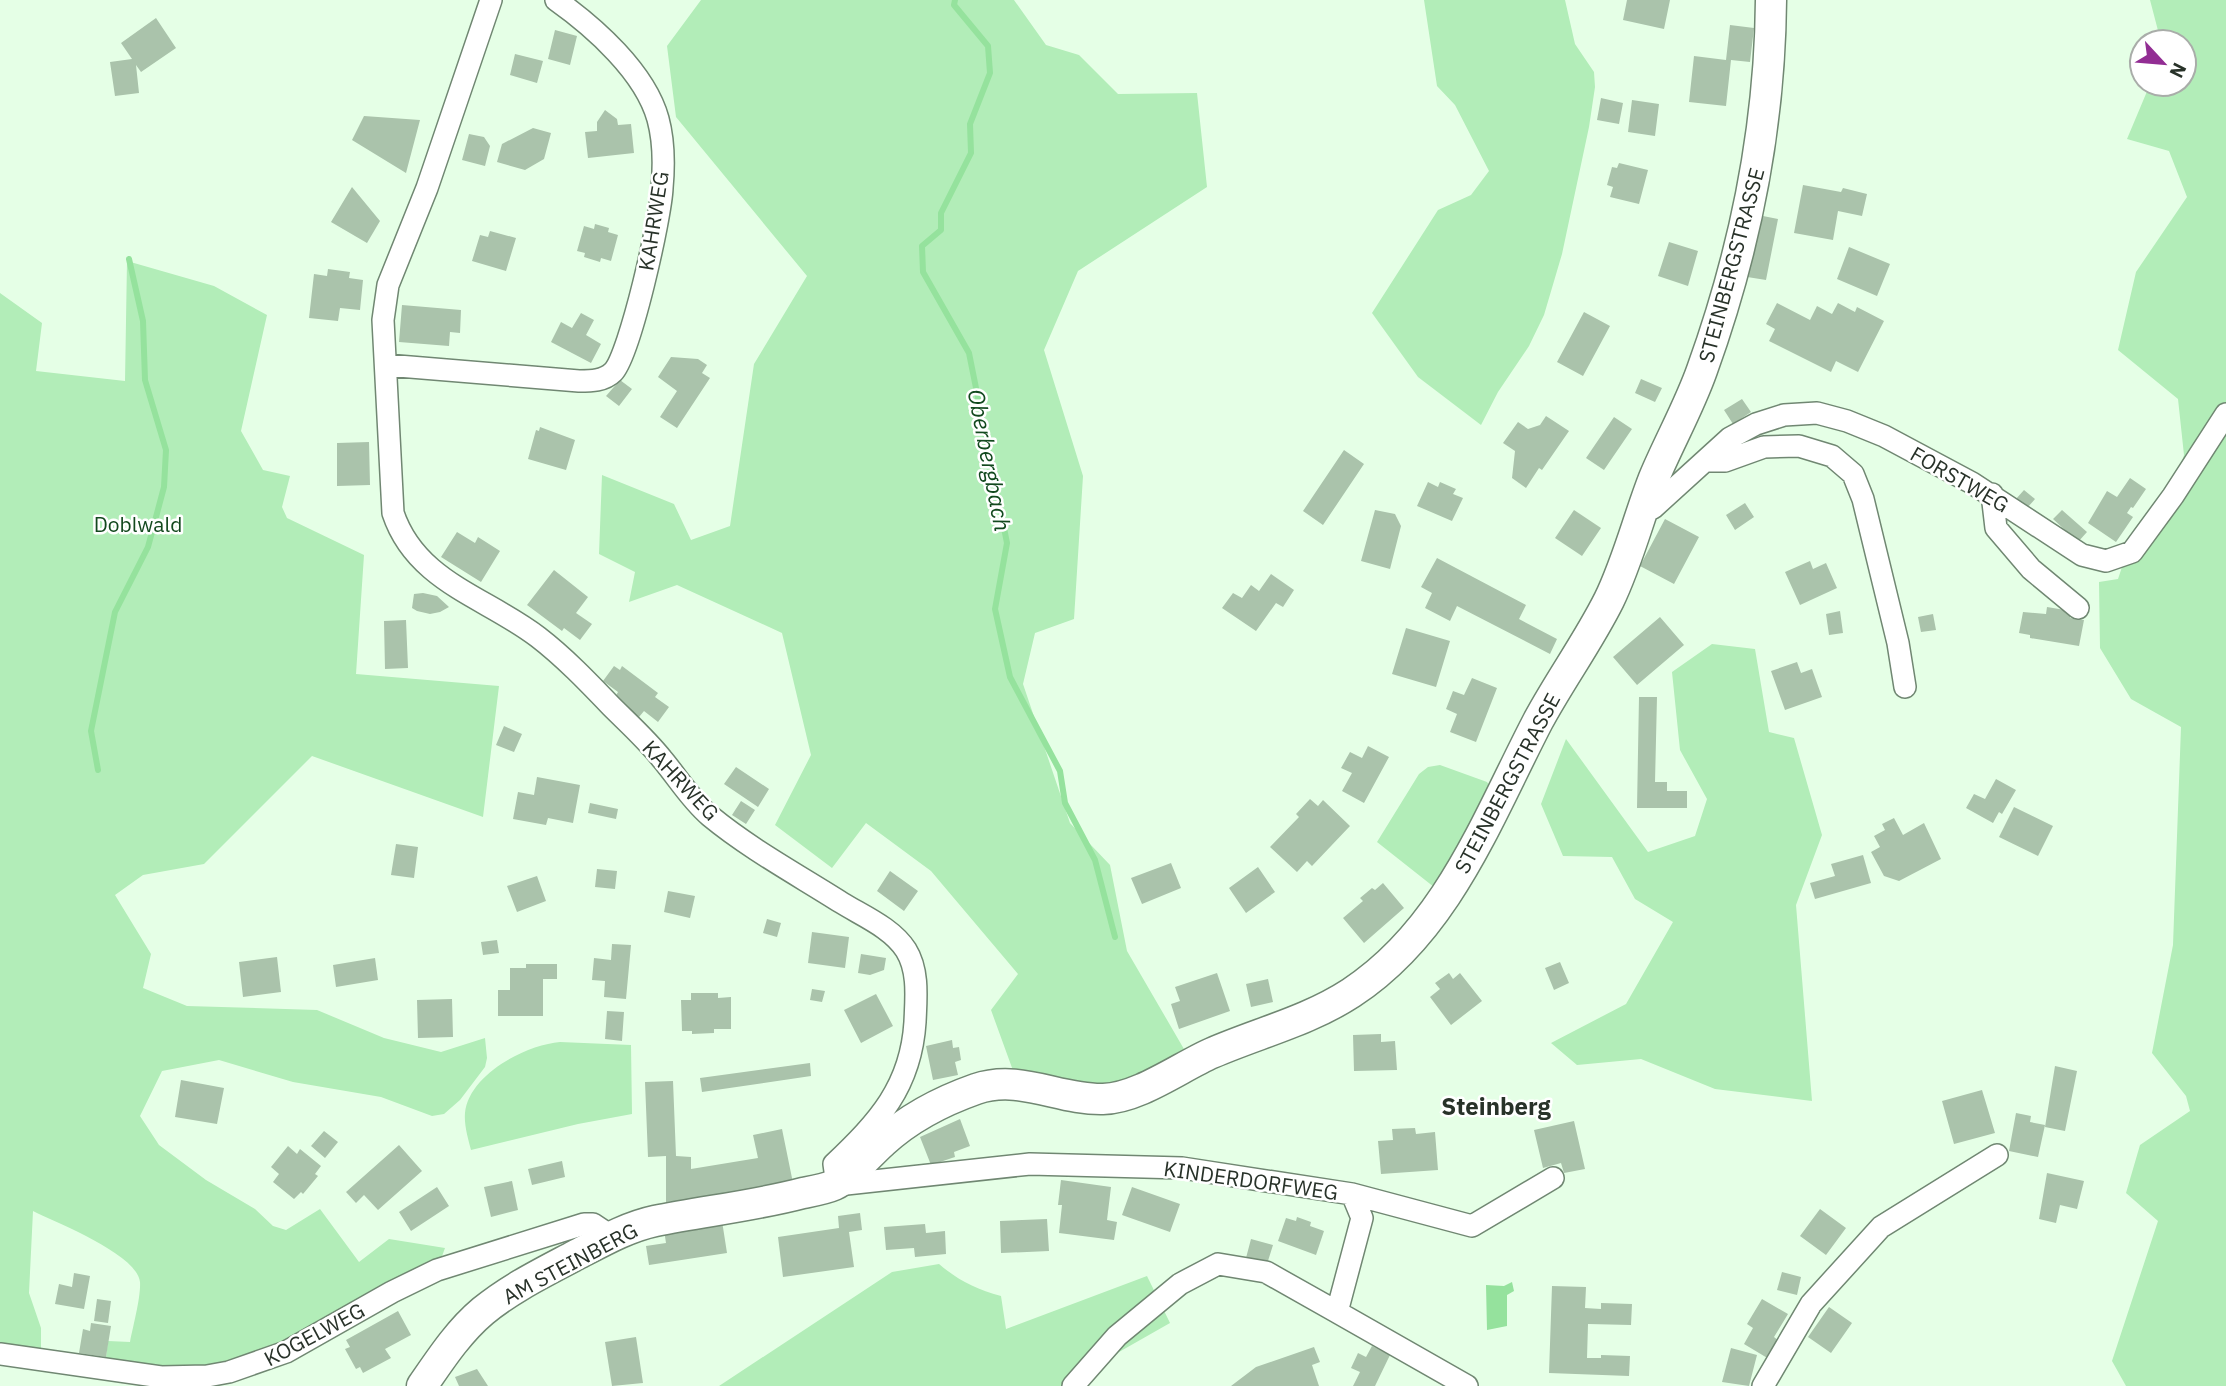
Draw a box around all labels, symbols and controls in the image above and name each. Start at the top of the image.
north arrow [2128,28,2198,98]
text: N [2164,59,2192,82]
street label: STEINBERGSTRASSE [1692,165,1770,365]
street label: KAHRWEG [631,169,675,273]
water label: Oberbergbach [962,386,1018,534]
street label: FORSTWEG [1906,440,2014,518]
park label: Doblwald [94,510,182,538]
street label: STEINBERGSTRASSE [1448,688,1566,878]
street label: KAHRWEG [637,734,725,826]
district label: Steinberg [1441,1090,1551,1122]
street label: KINDERDORFWEG [1162,1154,1340,1206]
street label: AM STEINBERG [498,1216,642,1310]
street label: KOGELWEG [259,1296,369,1372]

